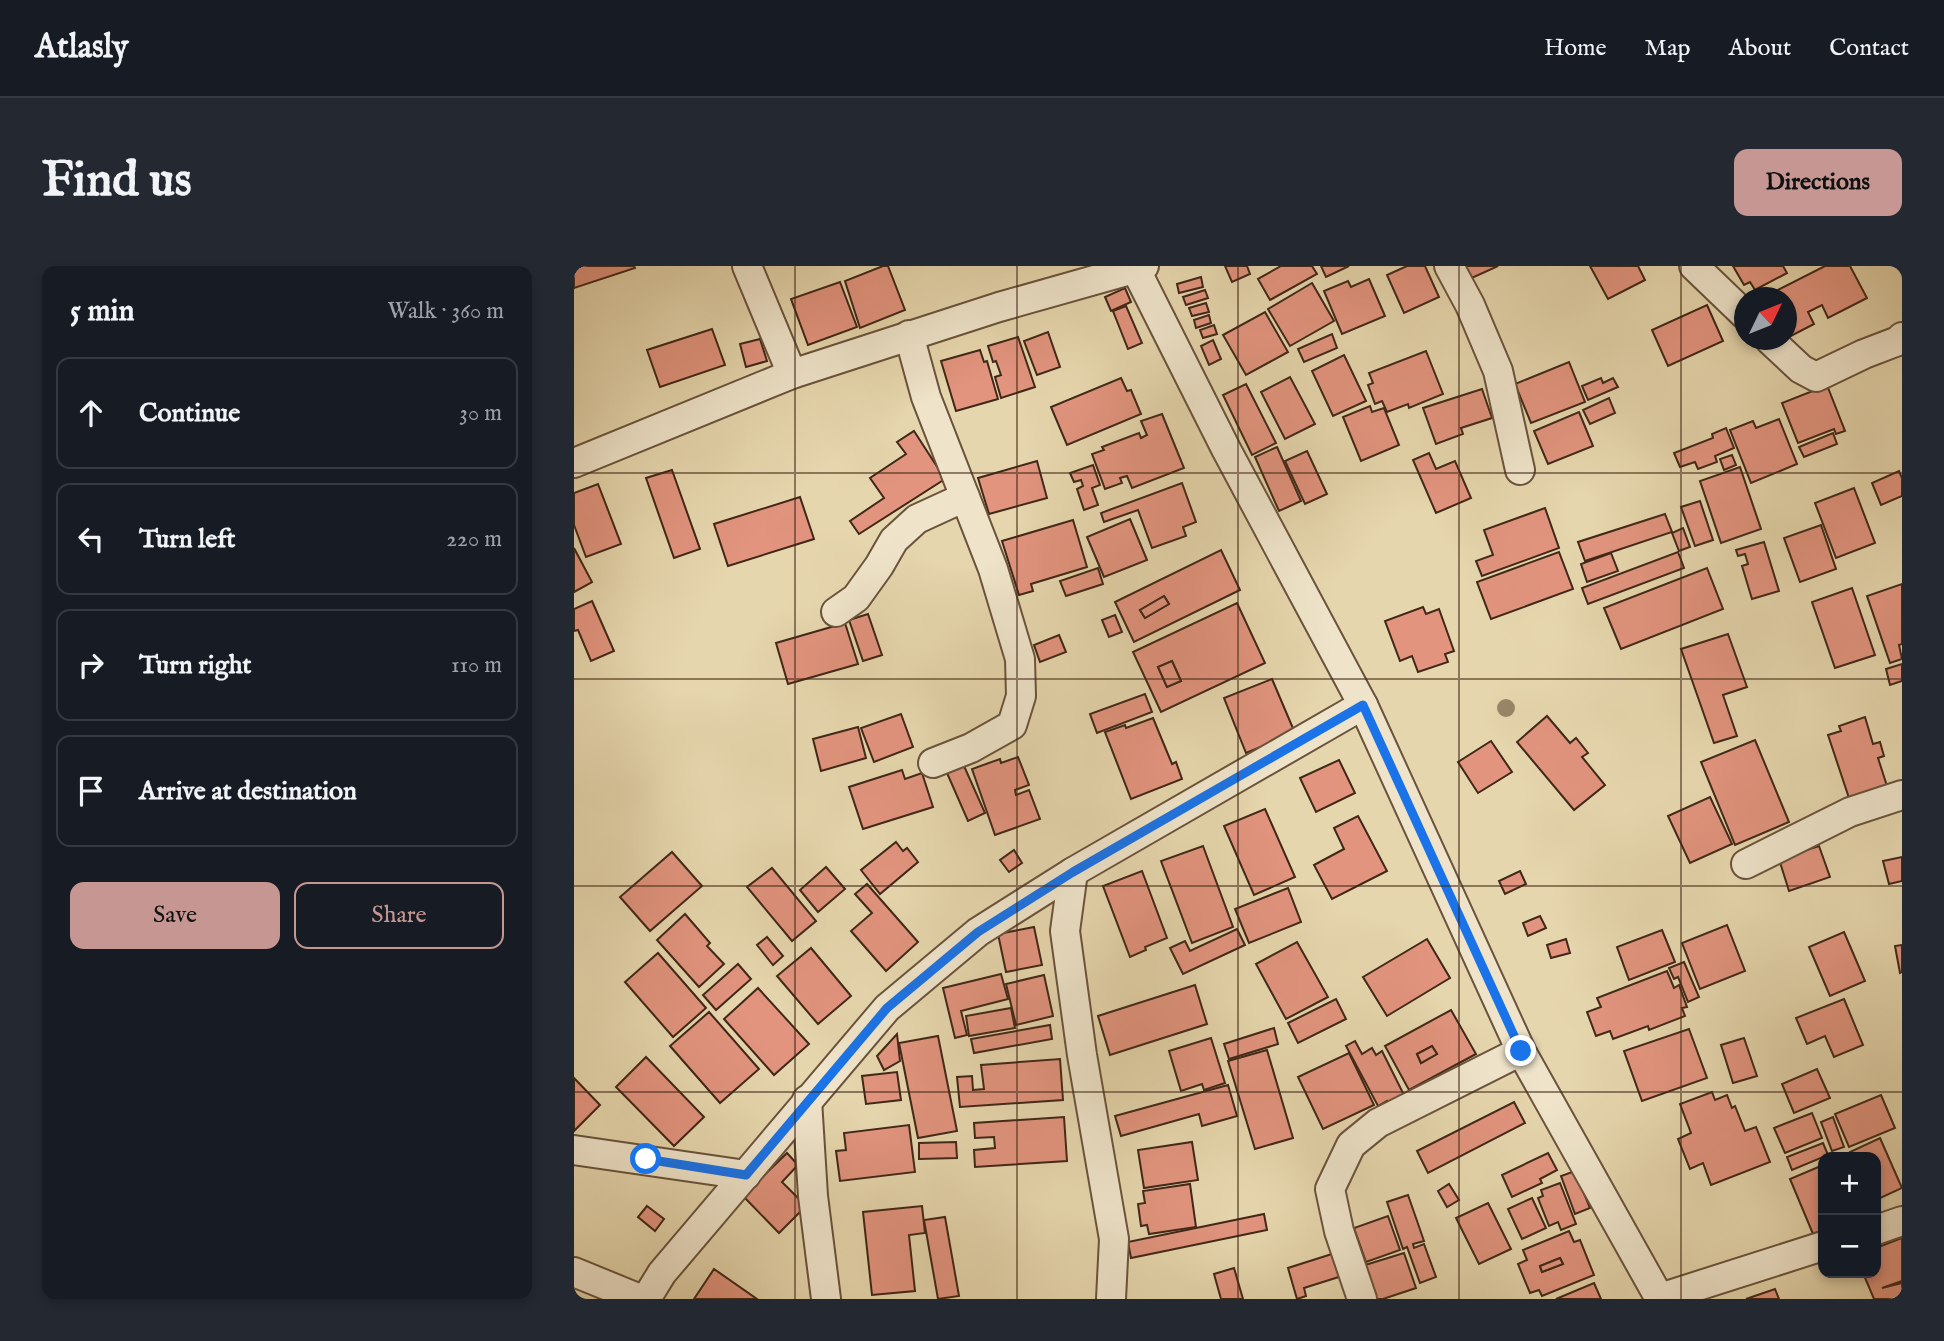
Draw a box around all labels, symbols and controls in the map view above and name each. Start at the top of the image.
text: Atlasly [35,27,128,69]
text: Home [1544,33,1607,64]
text: Map [1645,33,1691,64]
text: About [1729,33,1791,64]
text: Contact [1829,33,1909,64]
button: Directions [1734,149,1902,216]
text: Find us [42,151,192,213]
north arrow [1734,287,1797,350]
text: 5 min [70,293,135,331]
text: Walk · 360 m [387,297,504,326]
icon: ahead [72,394,110,432]
text: Continue [139,397,240,430]
text: 30 m [459,399,502,428]
icon: left [72,520,110,558]
text: Turn left [139,523,236,556]
text: 220 m [446,525,502,554]
icon: right [72,646,110,684]
text: Turn right [139,649,252,682]
text: 110 m [451,651,502,680]
icon: arrive [72,772,110,810]
text: Arrive at destination [139,775,357,808]
button: Save [70,882,280,949]
button: Share [294,882,504,949]
route end [1505,1035,1536,1066]
route start [630,1143,661,1174]
map controls [1818,1152,1881,1278]
button: + [1818,1152,1881,1215]
button: − [1818,1215,1881,1278]

